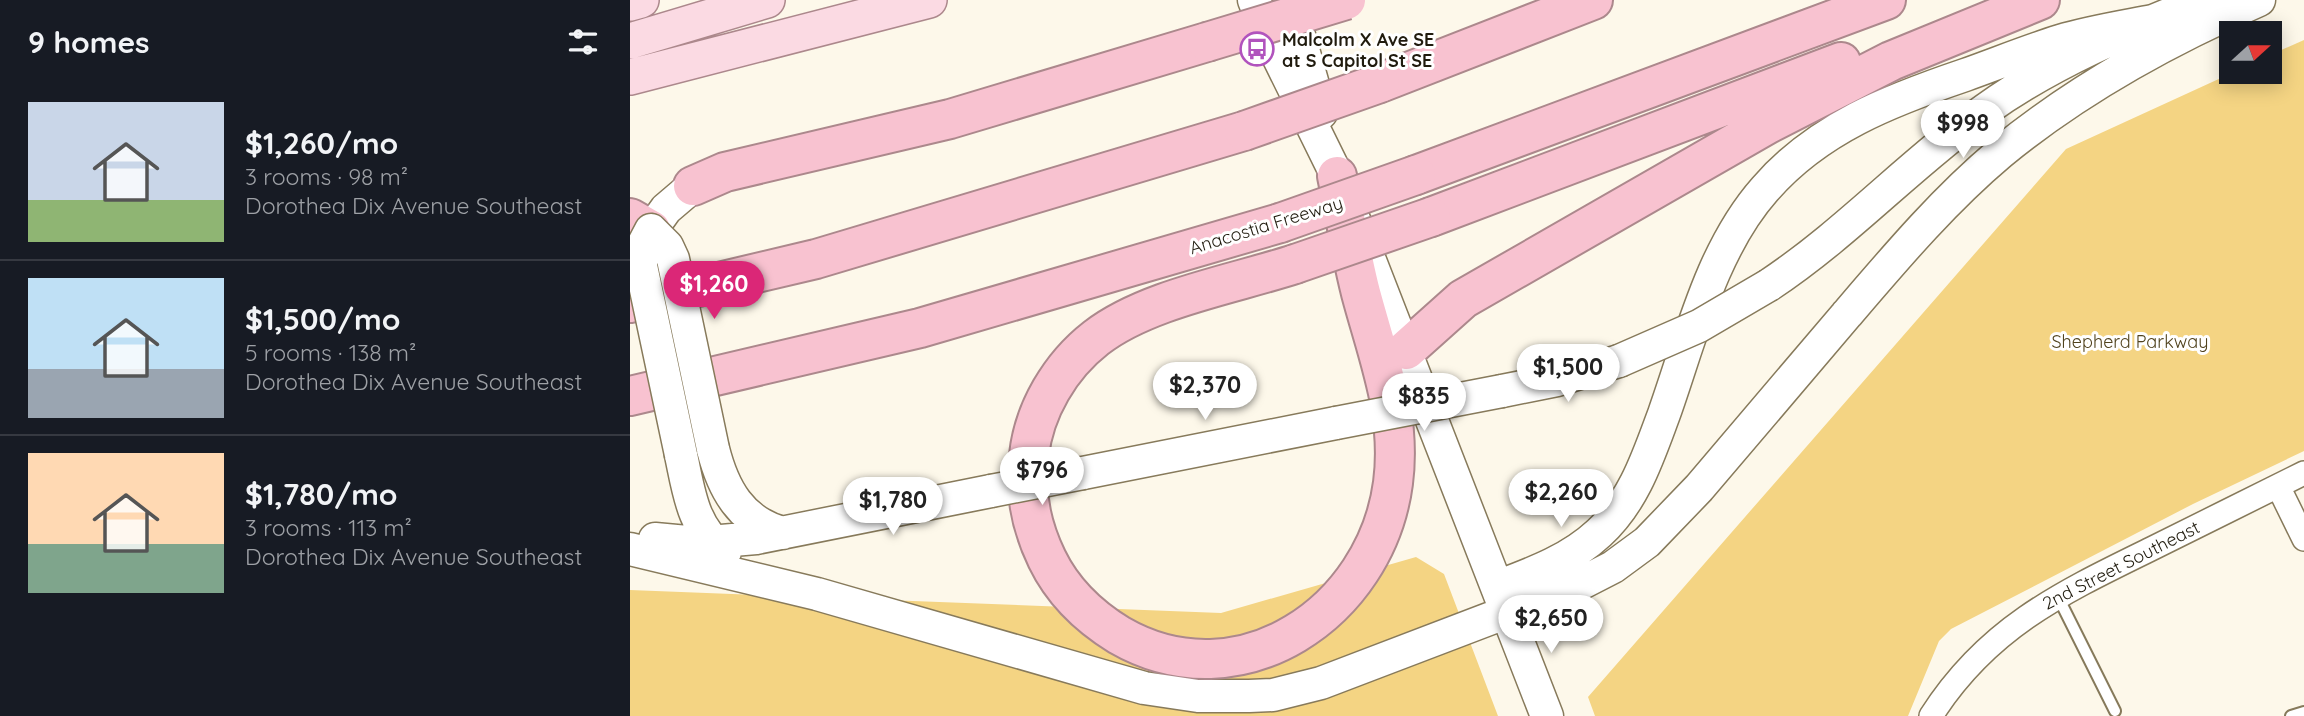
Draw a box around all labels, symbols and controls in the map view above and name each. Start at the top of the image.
north arrow [2219,21,2282,84]
map controls [2219,21,2282,84]
text: 9 homes [28,23,150,61]
icon: filters [564,23,602,61]
place label: Malcolm X Ave SE at S Capitol St SE [1282,28,1434,72]
bus stop icon: Malcolm X Ave SE at S Capitol St SE [1238,30,1276,68]
pin: $998 [1922,100,2004,160]
text: $998 [1937,108,1989,137]
text: $1,260/mo [245,124,398,162]
icon: home [84,130,168,214]
text: 3 rooms · 98 m² [245,162,408,191]
text: Dorothea Dix Avenue Southeast [245,191,582,220]
street label: Anacostia Freeway [1187,191,1345,259]
pin: $1,260 [657,262,771,321]
text: $1,260 [680,269,748,298]
text: $1,500/mo [245,300,400,338]
icon: home [84,306,168,390]
park label: Shepherd Parkway [2051,330,2209,353]
text: 5 rooms · 138 m² [245,338,416,367]
pin: $1,500 [1511,344,1625,404]
text: $1,500 [1533,352,1603,381]
pin: $2,370 [1148,362,1262,422]
text: Dorothea Dix Avenue Southeast [245,367,582,396]
text: $2,370 [1169,370,1241,399]
pin: $835 [1383,374,1465,433]
text: $835 [1398,381,1450,410]
pin: $796 [1001,448,1083,507]
text: $796 [1016,455,1068,484]
pin: $2,260 [1504,470,1618,529]
text: $1,780/mo [245,475,398,513]
pin: $1,780 [836,477,950,537]
text: $2,260 [1524,477,1598,506]
icon: home [84,481,168,565]
text: $1,780 [859,485,927,514]
text: 3 rooms · 113 m² [245,513,412,542]
street label: 2nd Street Southeast [2038,515,2204,615]
text: Dorothea Dix Avenue Southeast [245,542,582,571]
pin: $2,650 [1494,596,1608,655]
text: $2,650 [1514,603,1588,632]

